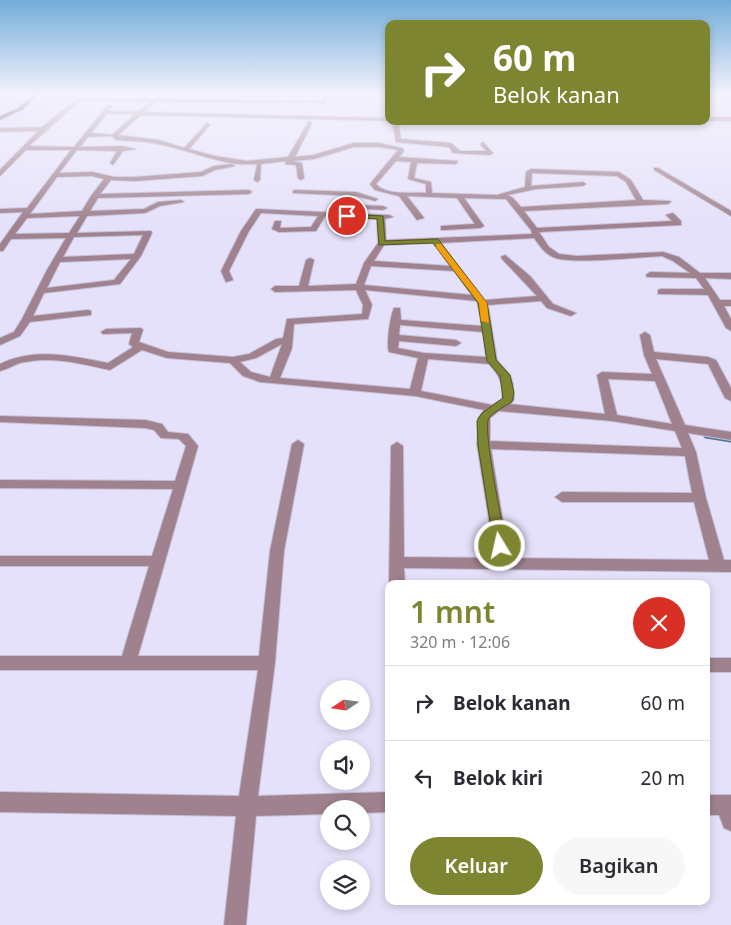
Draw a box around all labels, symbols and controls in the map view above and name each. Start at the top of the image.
text: 60 m [493,34,576,81]
icon: right [410,40,475,105]
text: Belok kanan [493,79,620,109]
pin [326,195,368,237]
icon: arrive [333,202,361,230]
position arrow [473,519,525,571]
text: 1 mnt [410,591,495,632]
button: close [633,597,685,649]
text: 320 m · 12:06 [410,631,510,653]
north arrow [320,680,370,730]
map controls [320,680,370,910]
icon: right [410,689,438,717]
text: Belok kanan [453,690,570,716]
text: 60 m [641,690,685,716]
button: sound [320,740,370,790]
icon: left [410,764,438,792]
text: Belok kiri [453,765,543,791]
text: 20 m [641,765,685,791]
button: search [320,800,370,850]
button: Keluar [410,837,543,895]
button: Bagikan [553,837,685,895]
button: layers [320,860,370,910]

